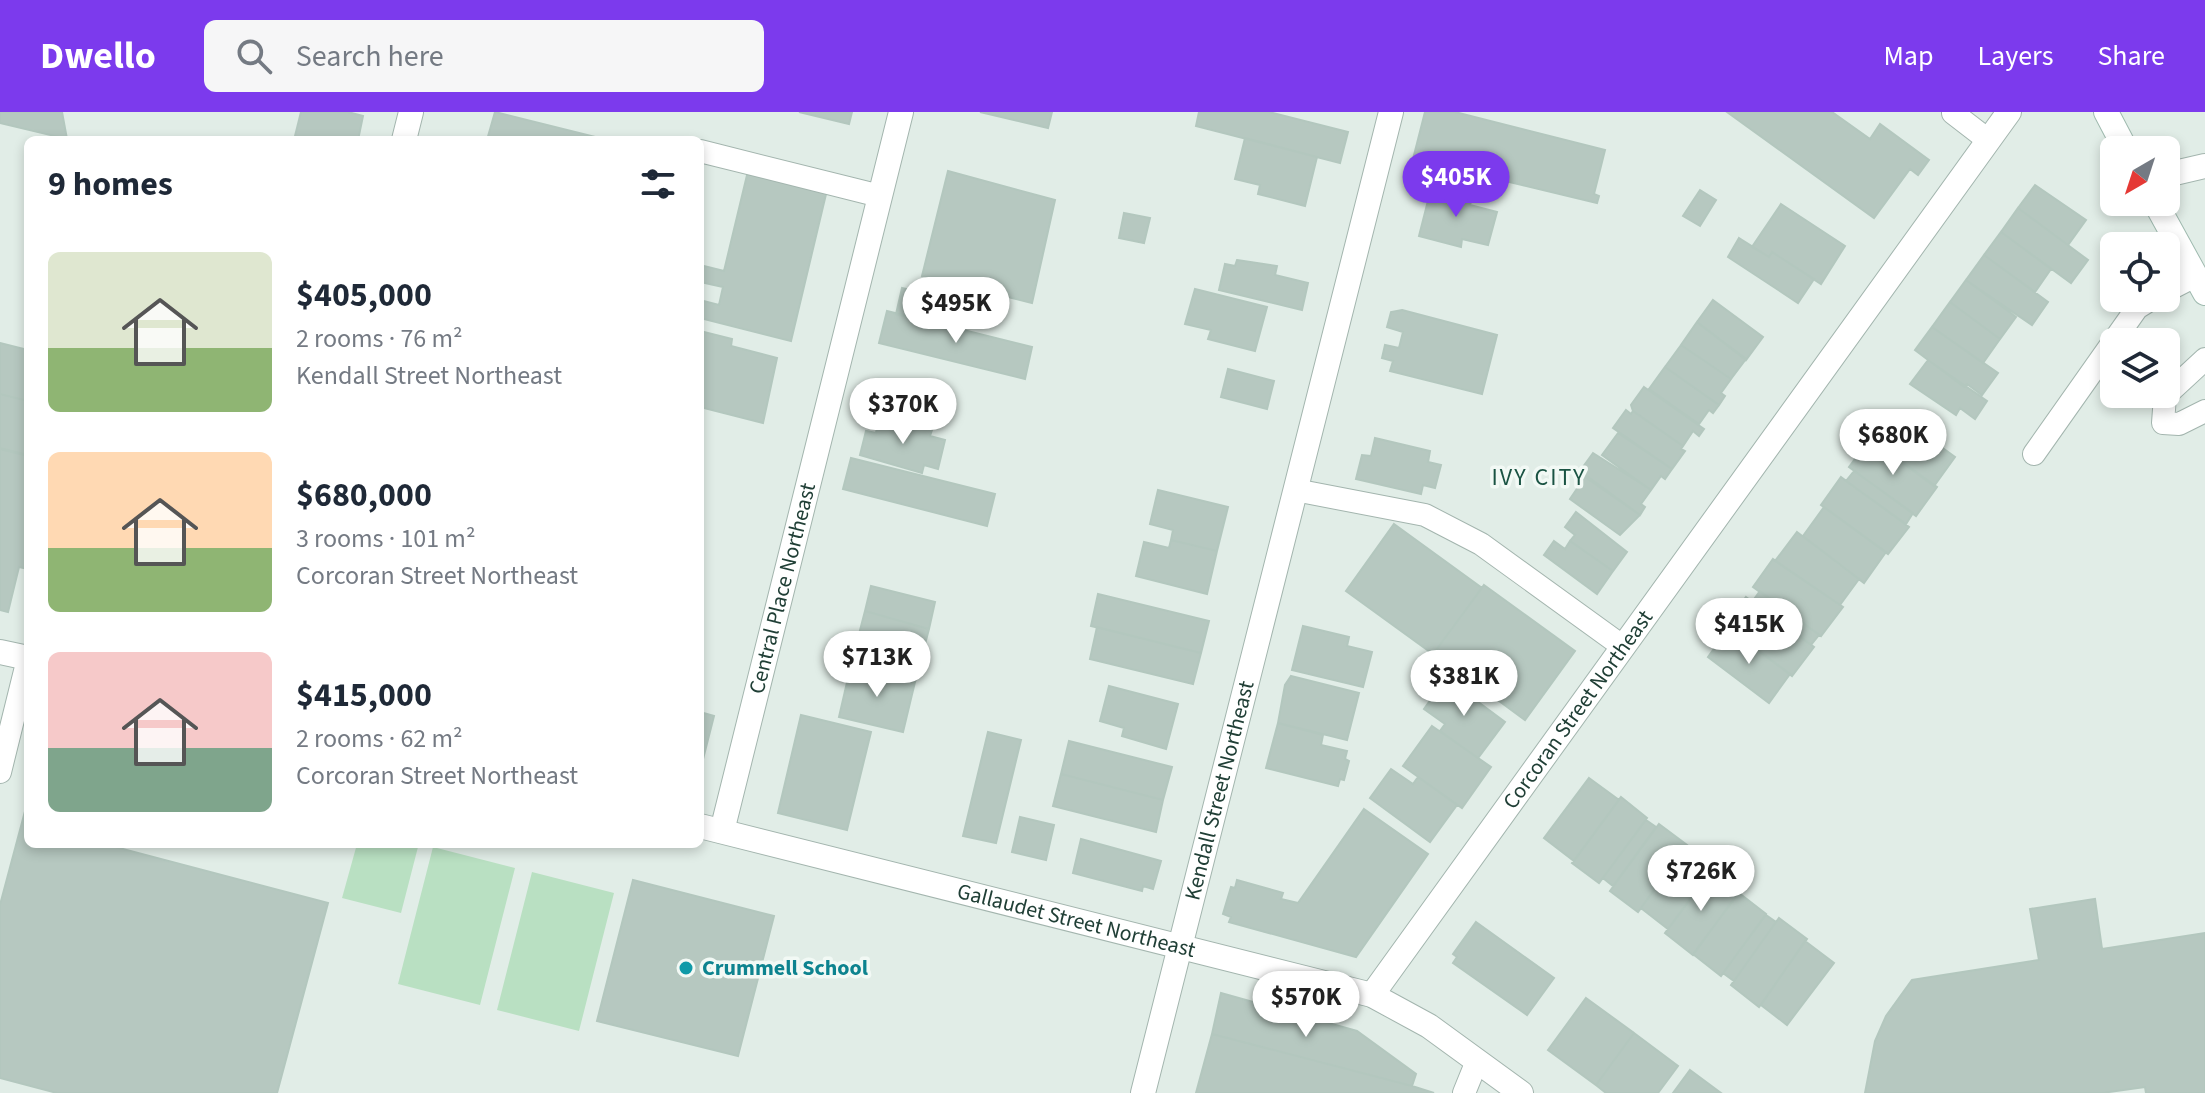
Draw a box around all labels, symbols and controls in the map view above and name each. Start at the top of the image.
search box [204,20,764,92]
text: Dwello [40,29,156,83]
icon: search [232,34,276,78]
text: Search here [296,35,444,78]
text: Map [1883,36,1933,76]
text: Layers [1977,36,2053,76]
text: Share [2097,36,2165,76]
north arrow [2100,136,2180,216]
map controls [2100,136,2180,408]
pin: $405K [1400,151,1512,219]
text: $405K [1421,158,1491,195]
text: 9 homes [48,160,173,209]
icon: filters [636,162,680,206]
button: locate [2100,232,2180,312]
text: $405,000 [296,271,432,320]
pin: $495K [900,277,1012,345]
icon: home [112,284,208,380]
text: $495K [921,284,991,321]
text: 2 rooms · 76 m² [296,320,463,357]
button: layers [2100,328,2180,408]
text: Kendall Street Northeast [296,357,562,394]
pin: $370K [847,378,959,446]
text: $370K [868,385,938,422]
pin: $680K [1837,409,1949,477]
text: $680K [1858,416,1928,453]
district label: IVY CITY [1492,460,1586,495]
text: $680,000 [296,471,432,520]
street label: Central Place Northeast [741,479,824,697]
icon: home [112,484,208,580]
text: 3 rooms · 101 m² [296,520,475,557]
text: Corcoran Street Northeast [296,557,578,594]
pin: $415K [1693,598,1805,666]
street label: Corcoran Street Northeast [1495,603,1661,816]
text: $415K [1714,605,1784,642]
pin: $713K [821,631,933,699]
text: $713K [842,638,912,675]
pin: $381K [1408,650,1520,718]
text: $381K [1429,657,1499,694]
text: $415,000 [296,671,432,720]
street label: Kendall Street Northeast [1176,677,1263,904]
icon: home [112,684,208,780]
text: 2 rooms · 62 m² [296,720,463,757]
text: Corcoran Street Northeast [296,757,578,794]
pin: $726K [1645,845,1757,913]
text: $726K [1666,852,1736,889]
street label: Gallaudet Street Northeast [954,875,1199,966]
place label: Crummell School [702,952,869,984]
marker: Crummell School [677,959,695,977]
pin: $570K [1250,971,1362,1039]
text: $570K [1271,978,1341,1015]

